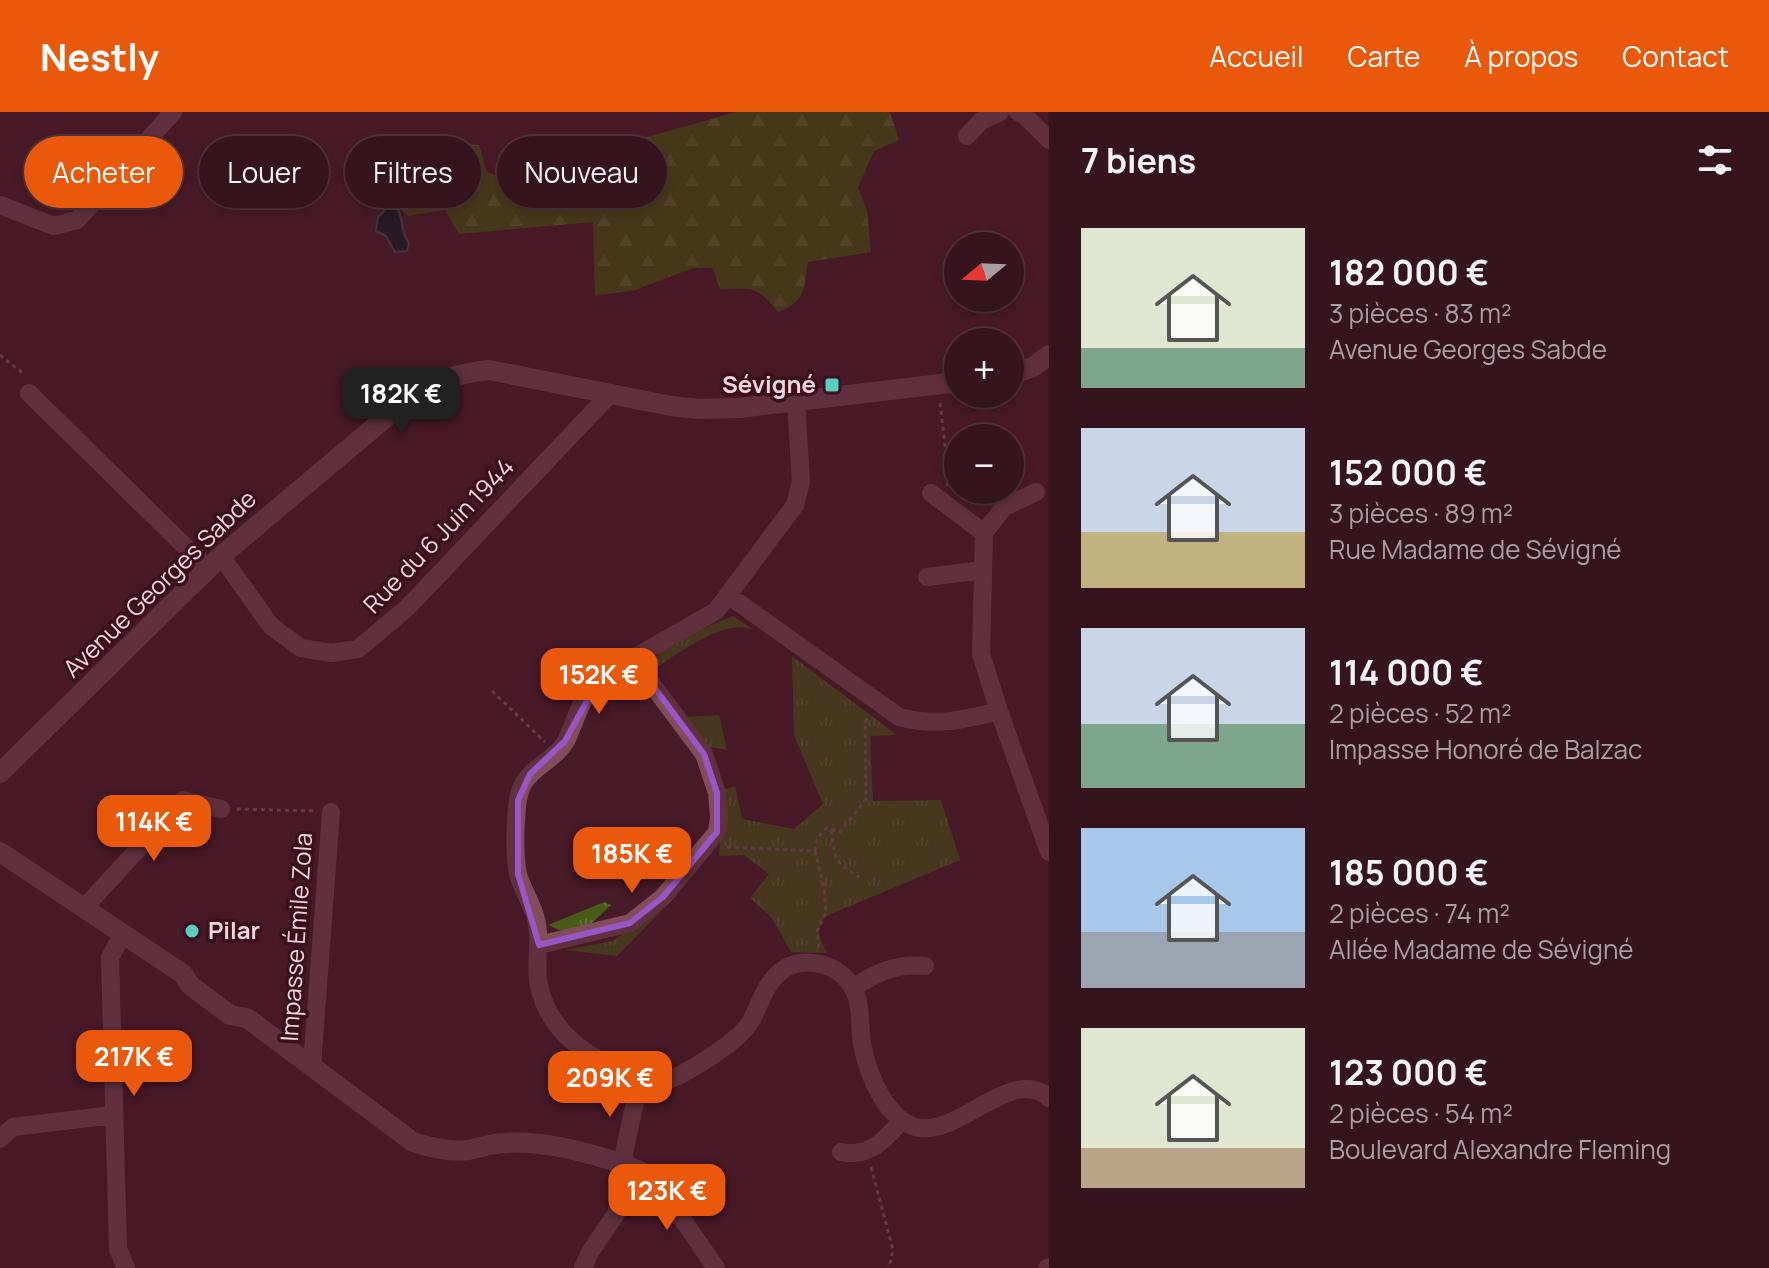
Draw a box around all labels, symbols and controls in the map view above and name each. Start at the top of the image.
text: Nestly [40,30,159,82]
text: Accueil [1209,37,1304,75]
text: Carte [1348,37,1420,75]
text: À propos [1464,37,1578,75]
text: Contact [1622,37,1729,75]
chip: Acheter [24,136,183,208]
chip: Louer [199,136,329,208]
chip: Filtres [345,136,481,208]
chip: Nouveau [497,136,667,208]
text: 7 biens [1081,137,1196,183]
icon: filters [1693,138,1737,182]
north arrow [944,232,1024,312]
map controls [944,232,1024,504]
text: 182 000 € [1329,249,1489,295]
icon: home [1145,260,1241,356]
text: 3 pièces · 83 m² [1329,295,1512,331]
button: + [944,328,1024,408]
text: Avenue Georges Sabde [1329,331,1607,367]
pin: 182K € [336,367,466,435]
place label: Sévigné [722,367,816,400]
text: 182K € [360,375,442,411]
marker: Sévigné [823,376,841,394]
button: − [944,424,1024,504]
text: 152 000 € [1329,449,1487,495]
street label: Rue du 6 Juin 1944 [355,450,521,620]
icon: home [1145,460,1241,556]
street label: Avenue Georges Sabde [55,482,263,684]
text: 3 pièces · 89 m² [1329,495,1513,531]
text: Rue Madame de Sévigné [1329,531,1622,567]
pin: 152K € [534,648,664,716]
text: 114 000 € [1329,649,1483,695]
text: 152K € [559,656,639,692]
icon: home [1145,660,1241,756]
text: 2 pièces · 52 m² [1329,695,1512,731]
text: Impasse Honoré de Balzac [1329,731,1642,767]
pin: 114K € [89,795,219,863]
text: 114K € [115,803,193,839]
pin: 185K € [567,827,697,895]
street label: Impasse Émile Zola [272,831,319,1043]
text: 185K € [591,835,673,871]
text: 185 000 € [1329,849,1489,895]
icon: home [1145,860,1241,956]
text: 2 pièces · 74 m² [1329,895,1510,931]
place label: Pilar [208,913,260,946]
marker: Pilar [183,922,201,940]
text: Allée Madame de Sévigné [1329,931,1634,967]
pin: 217K € [69,1030,199,1098]
text: 217K € [94,1038,174,1074]
text: 123 000 € [1329,1049,1488,1095]
pin: 209K € [545,1051,675,1119]
text: 209K € [566,1059,654,1095]
icon: home [1145,1060,1241,1156]
text: 2 pièces · 54 m² [1329,1095,1513,1131]
text: Boulevard Alexandre Fleming [1329,1131,1671,1167]
pin: 123K € [602,1164,732,1232]
text: 123K € [626,1172,708,1208]

